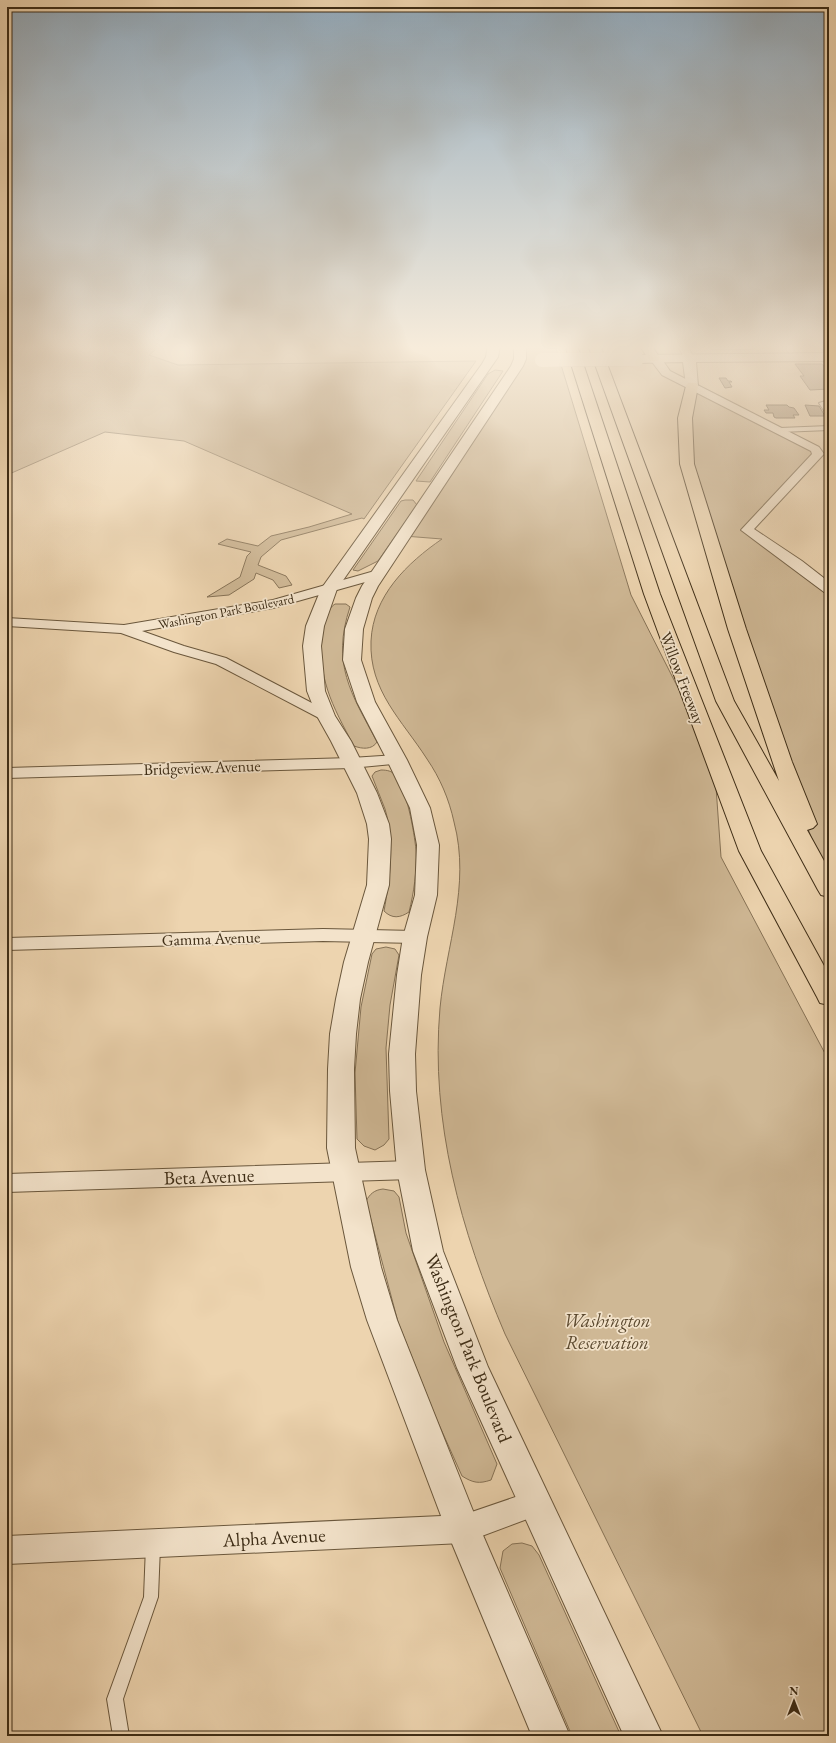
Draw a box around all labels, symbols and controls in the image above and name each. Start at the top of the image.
street label: Washington Park Boulevard [157,590,296,633]
street label: Willow Freeway [655,629,710,728]
street label: Bridgeview Avenue [143,755,261,780]
street label: Gamma Avenue [161,926,261,951]
street label: Beta Avenue [163,1162,255,1191]
street label: Washington Park Boulevard [419,1250,518,1447]
park label: Washington Reservation [563,1308,651,1355]
street label: Alpha Avenue [221,1522,326,1553]
north arrow [774,1681,814,1721]
text: N [790,1684,799,1698]

